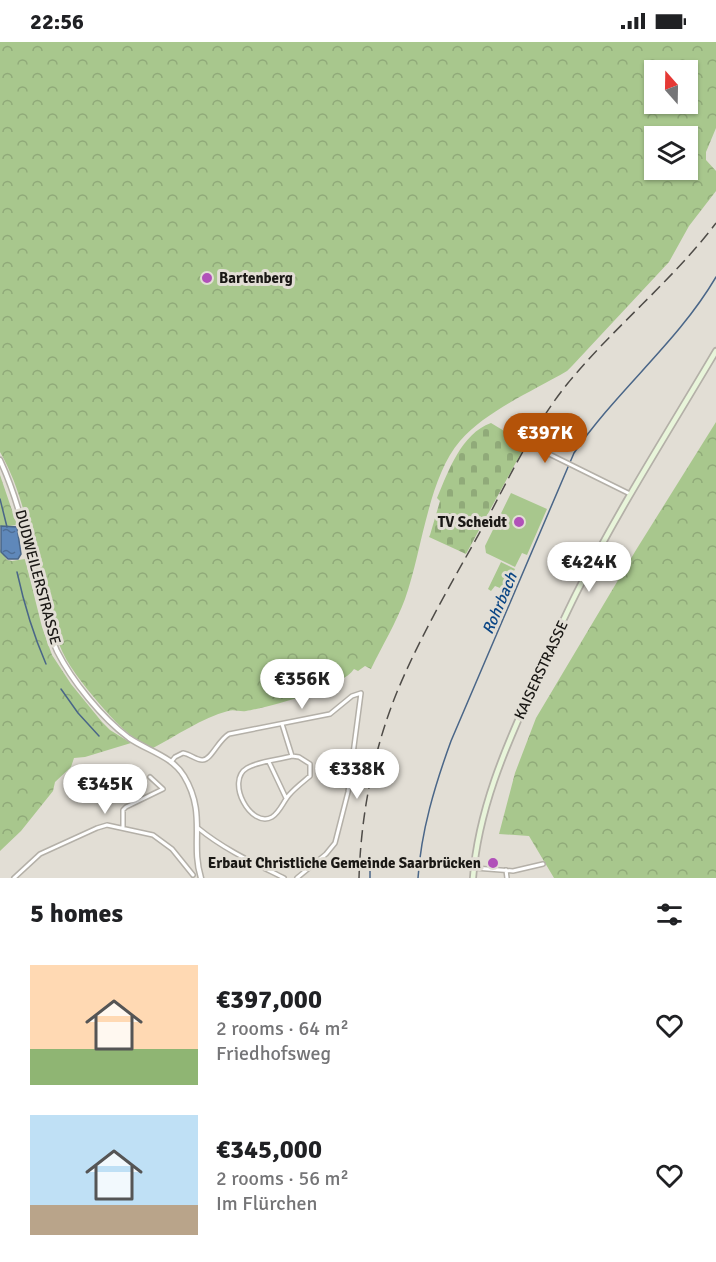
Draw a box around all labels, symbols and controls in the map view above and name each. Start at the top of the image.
text: 22:56 [30,8,84,35]
north arrow [644,60,698,114]
map controls [644,60,698,180]
button: layers [644,126,698,180]
place label: Bartenberg [219,269,293,287]
marker: Bartenberg [200,271,214,285]
pin: €397K [503,413,587,464]
text: €397K [517,420,573,445]
street label: DUDWEILERSTRASSE [11,508,65,646]
place label: TV Scheidt [438,513,507,531]
marker: TV Scheidt [512,515,526,529]
pin: €424K [547,542,631,593]
text: €424K [561,549,617,574]
water label: Rohrbach [478,568,522,637]
street label: KAISERSTRASSE [510,618,572,722]
pin: €356K [260,659,344,710]
text: €356K [274,666,330,691]
pin: €338K [315,749,399,800]
text: €338K [329,756,385,781]
pin: €345K [63,764,147,815]
text: €345K [77,771,133,796]
place label: Erbaut Christliche Gemeinde Saarbrücken [208,854,481,872]
marker: Erbaut Christliche Gemeinde Saarbrücken [486,856,500,870]
text: 5 homes [30,898,123,930]
icon: filters [653,898,686,931]
text: €397,000 [216,984,322,1016]
icon: home [78,989,150,1061]
icon: heart [653,1009,686,1042]
text: 2 rooms · 64 m² [216,1016,349,1041]
text: Friedhofsweg [216,1041,331,1066]
text: €345,000 [216,1134,322,1166]
icon: home [78,1139,150,1211]
icon: heart [653,1159,686,1192]
text: 2 rooms · 56 m² [216,1166,349,1191]
text: Im Flürchen [216,1191,317,1216]

